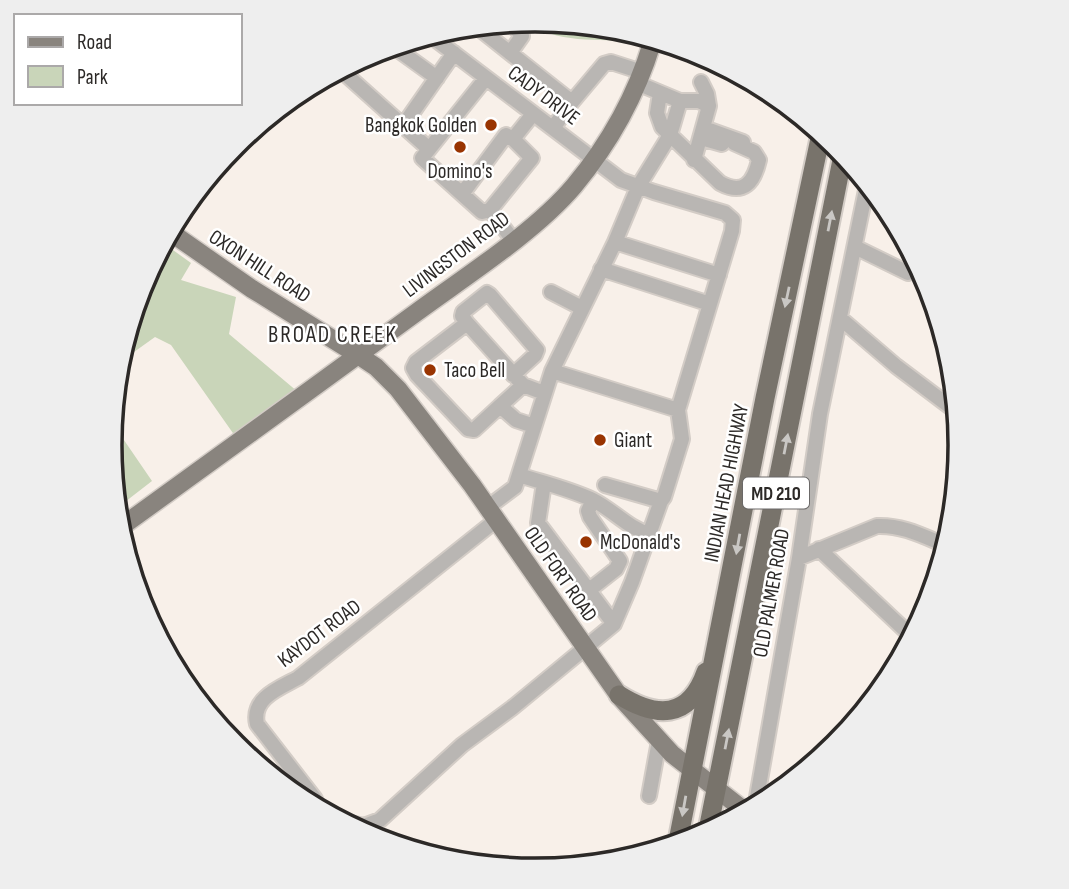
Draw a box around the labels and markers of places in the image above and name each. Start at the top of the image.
place label: Bangkok Golden [365,113,477,138]
marker: Bangkok Golden [483,117,499,133]
marker: Domino's [452,139,468,155]
place label: Domino's [428,159,492,184]
place label: Taco Bell [444,358,505,383]
marker: Taco Bell [422,362,438,378]
place label: Giant [614,428,652,453]
marker: Giant [592,432,608,448]
place label: McDonald's [600,530,681,555]
marker: McDonald's [578,534,594,550]

